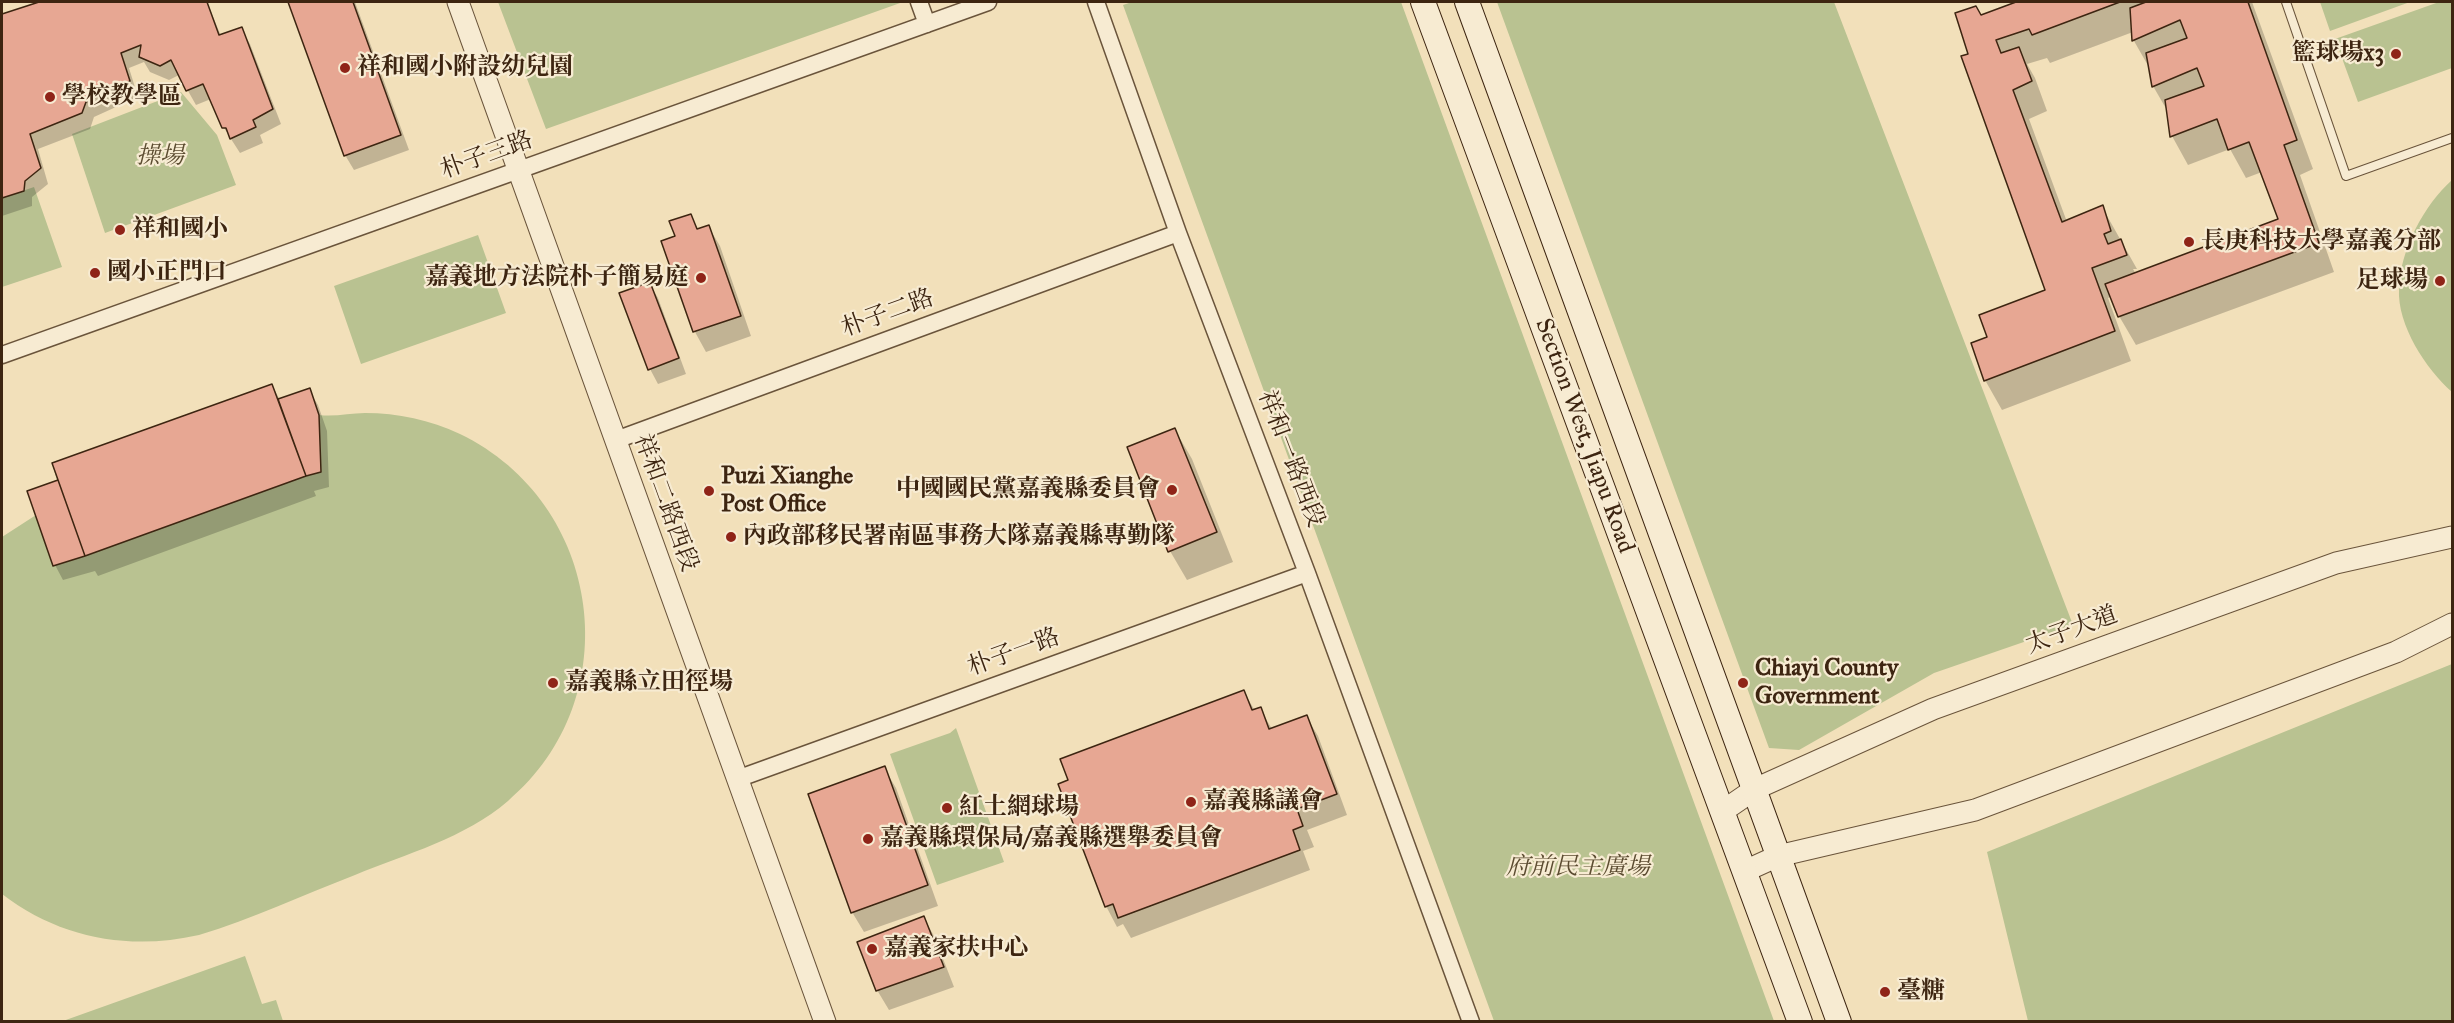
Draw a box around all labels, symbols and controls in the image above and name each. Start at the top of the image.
place label: 籃球場x3 [2292,40,2384,68]
marker: 籃球場x3 [2389,47,2403,61]
place label: 祥和國小附設幼兒園 [357,54,573,82]
marker: 祥和國小附設幼兒園 [338,61,352,75]
place label: 學校教學區 [62,83,182,111]
marker: 學校教學區 [43,90,57,104]
street label: 朴子三路 [437,126,537,186]
park label: 操場 [136,143,184,171]
place label: 祥和國小 [132,216,228,244]
marker: 祥和國小 [113,223,127,237]
place label: 長庚科技大學嘉義分部 [2201,228,2441,256]
marker: 長庚科技大學嘉義分部 [2182,235,2196,249]
place label: 國小正門口 [107,259,227,287]
place label: 嘉義地方法院朴子簡易庭 [425,264,689,292]
marker: 國小正門口 [88,266,102,280]
place label: 足球場 [2356,267,2428,295]
marker: 嘉義地方法院朴子簡易庭 [694,271,708,285]
marker: 足球場 [2433,274,2447,288]
street label: 朴子二路 [838,284,938,344]
street label: Section West, Jiapu Road [1528,315,1640,557]
street label: 祥和一路西段 [1251,387,1329,531]
street label: 祥和二路西段 [627,430,703,576]
place label: Puzi Xianghe Post Office [721,463,853,519]
place label: 中國國民黨嘉義縣委員會 [896,476,1160,504]
marker: 中國國民黨嘉義縣委員會 [1165,483,1179,497]
marker: Puzi Xianghe Post Office [702,484,716,498]
place label: 內政部移民署南區事務大隊嘉義縣專勤隊 [743,523,1175,551]
marker: 內政部移民署南區事務大隊嘉義縣專勤隊 [724,530,738,544]
street label: 太子大道 [2022,601,2122,661]
street label: 朴子一路 [964,623,1064,683]
place label: Chiayi County Government [1755,655,1898,711]
place label: 嘉義縣立田徑場 [565,669,733,697]
marker: 嘉義縣立田徑場 [546,676,560,690]
marker: Chiayi County Government [1736,676,1750,690]
place label: 嘉義縣議會 [1203,788,1323,816]
place label: 紅土網球場 [959,794,1079,822]
marker: 嘉義縣議會 [1184,795,1198,809]
marker: 紅土網球場 [940,801,954,815]
place label: 嘉義縣環保局/嘉義縣選舉委員會 [880,825,1222,853]
marker: 嘉義縣環保局/嘉義縣選舉委員會 [861,832,875,846]
park label: 府前民主廣場 [1506,854,1650,882]
place label: 嘉義家扶中心 [884,935,1028,963]
marker: 嘉義家扶中心 [865,942,879,956]
place label: 臺糖 [1897,978,1945,1006]
marker: 臺糖 [1878,985,1892,999]

